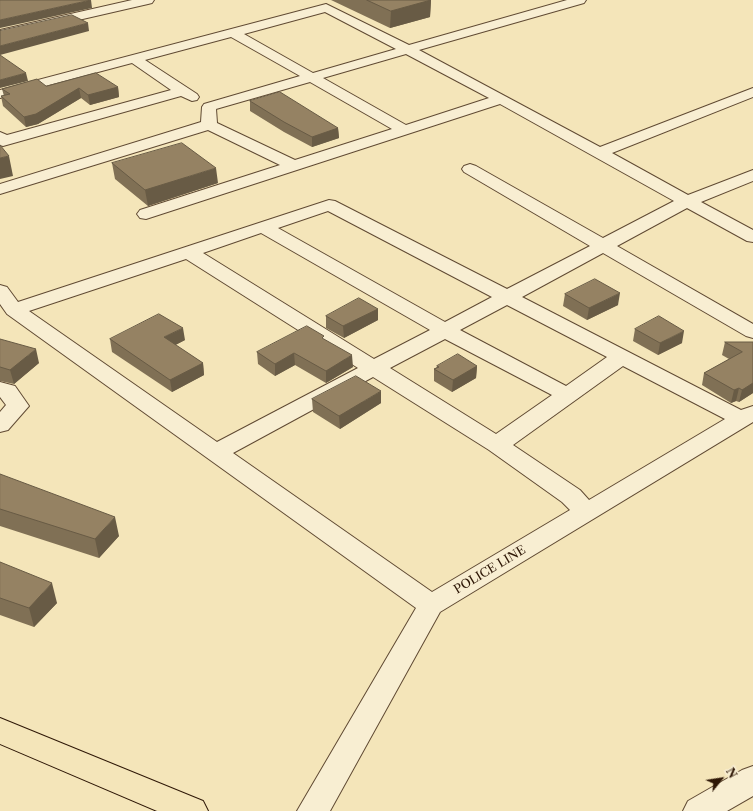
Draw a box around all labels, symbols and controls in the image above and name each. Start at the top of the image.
street label: POLICE LINE [451,543,529,597]
north arrow [701,759,741,799]
text: N [723,765,740,781]

